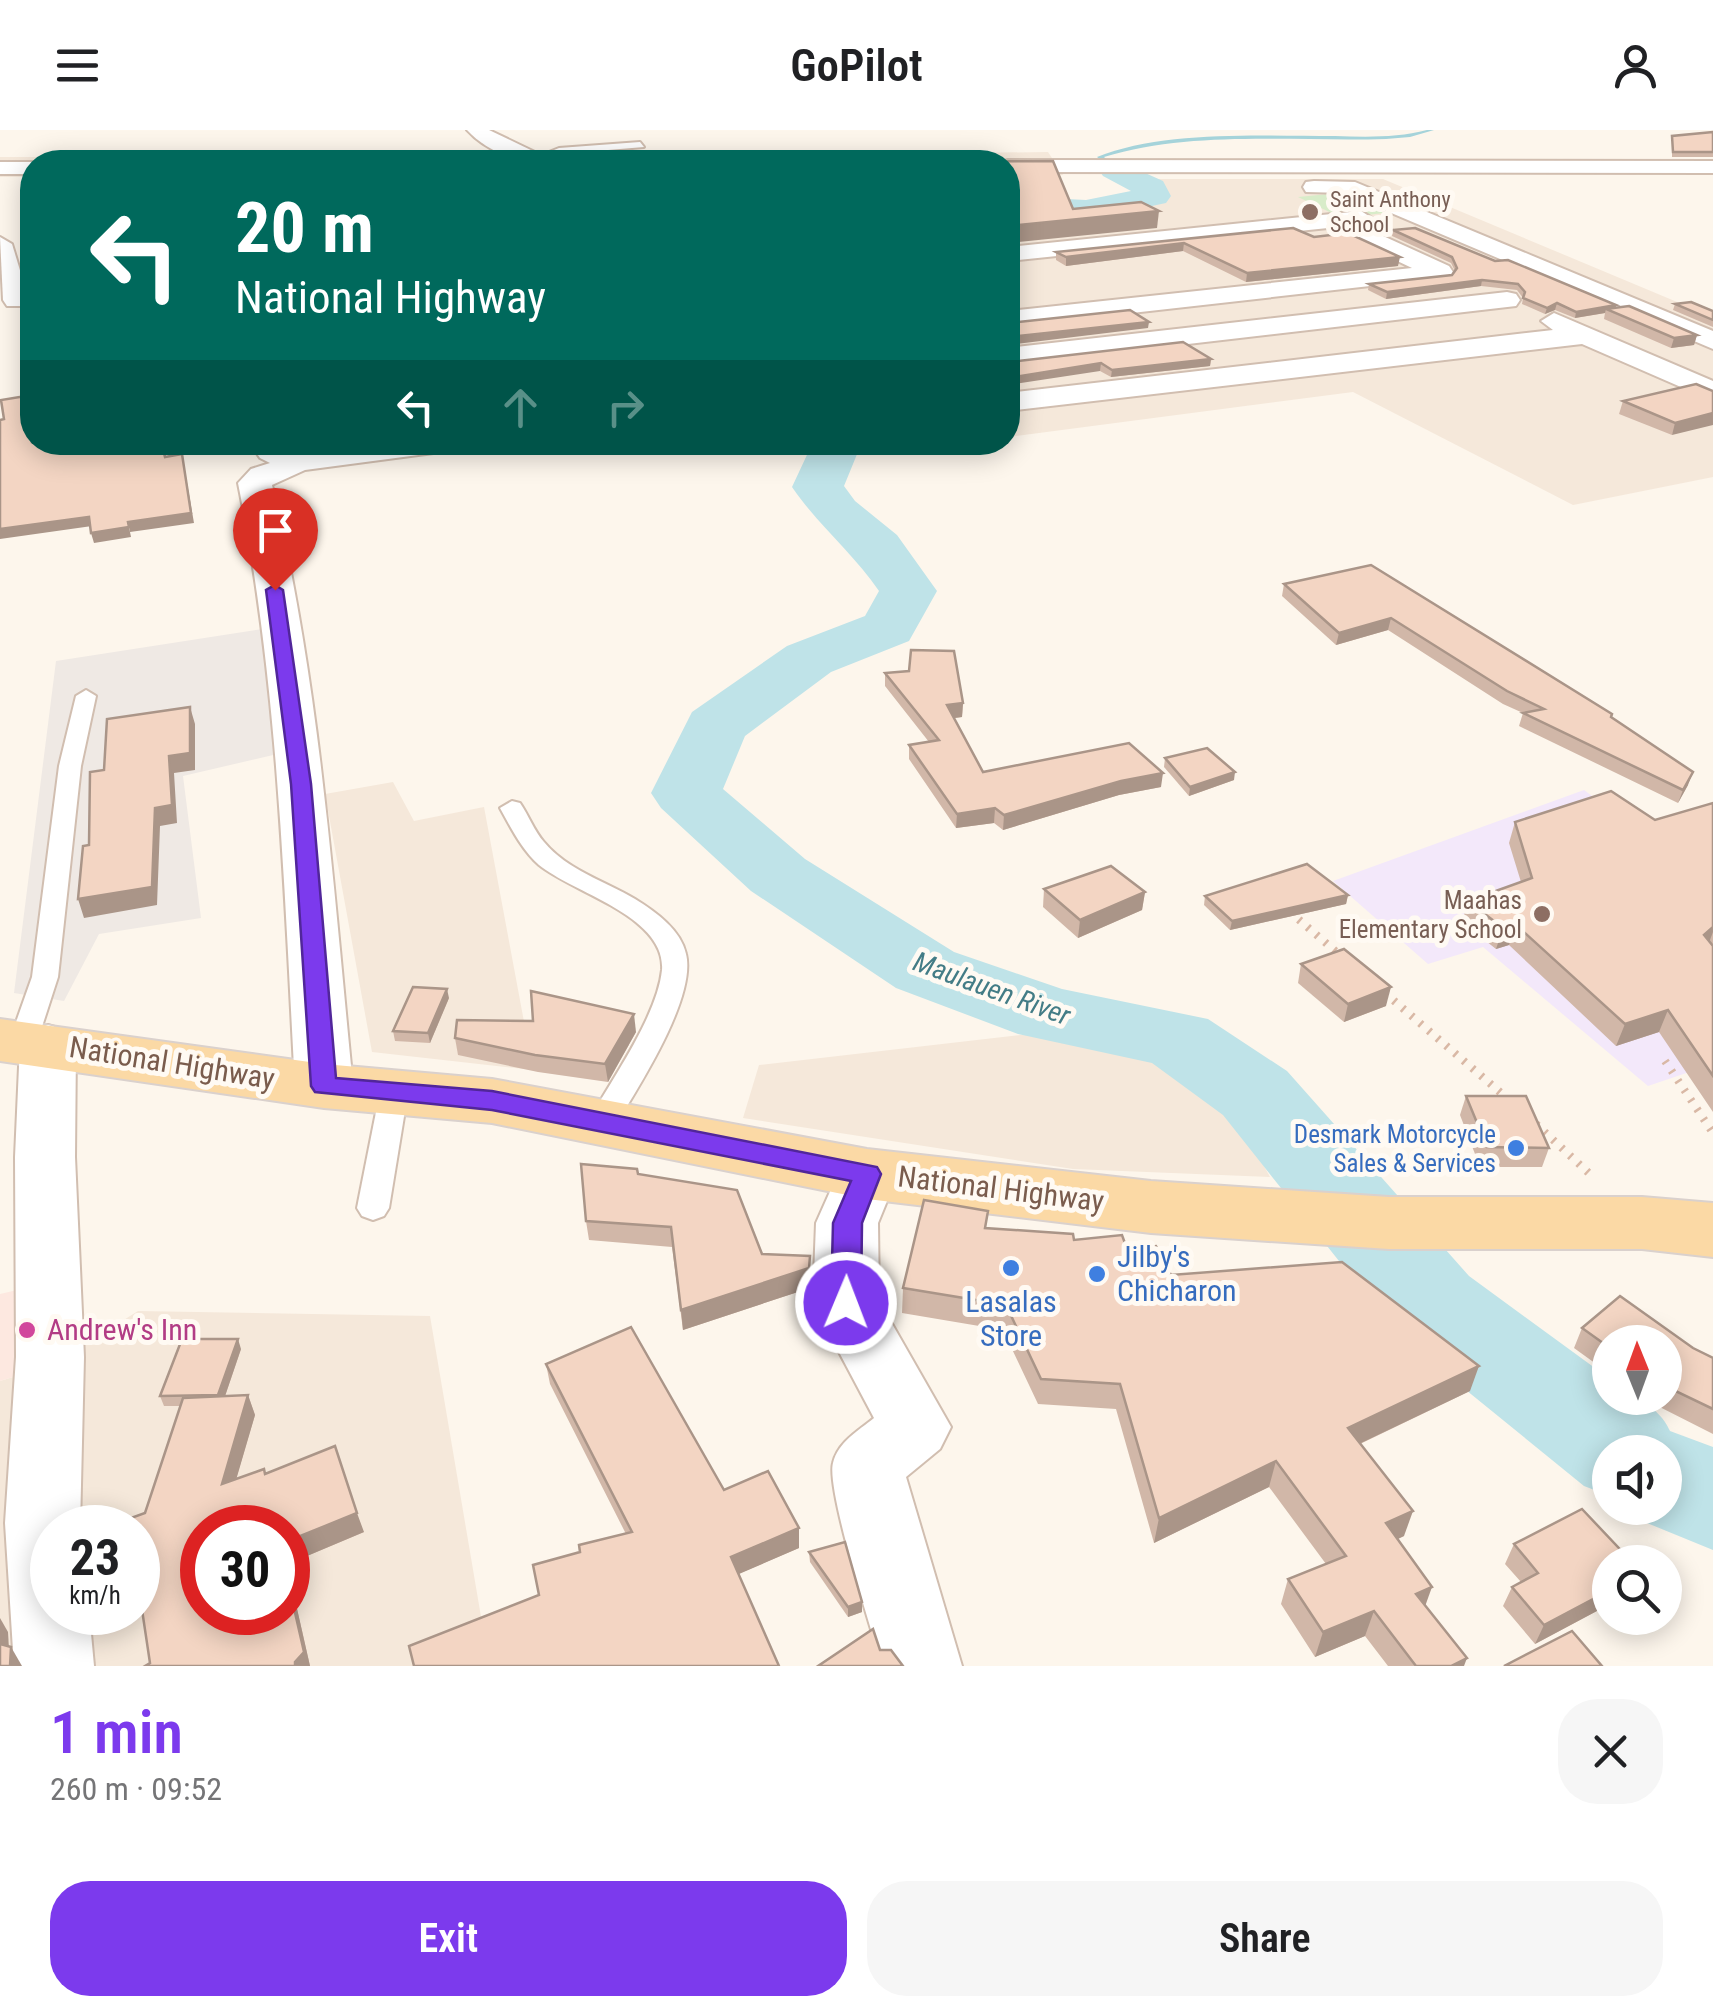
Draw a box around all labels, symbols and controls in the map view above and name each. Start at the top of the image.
icon: menu [50,38,105,93]
icon: person [1608,38,1663,93]
text: GoPilot [790,39,923,92]
text: 20 m [235,187,374,269]
place label: Saint Anthony School [1330,187,1451,237]
icon: left [70,190,200,320]
marker: Saint Anthony School [1299,201,1321,223]
text: National Highway [235,271,546,324]
icon: left [388,380,443,435]
icon: ahead [493,380,548,435]
icon: right [598,380,653,435]
pin [233,488,318,591]
icon: arrive [248,503,303,558]
place label: Maahas Elementary School [1339,886,1522,944]
marker: Maahas Elementary School [1531,903,1553,925]
water label: Maulauen River [909,945,1075,1032]
street label: National Highway [67,1029,277,1096]
place label: Desmark Motorcycle Sales & Services [1294,1120,1496,1178]
marker: Desmark Motorcycle Sales & Services [1505,1137,1527,1159]
street label: National Highway [896,1158,1106,1219]
place label: Jilby's Chicharon [1117,1239,1237,1308]
position arrow [794,1251,898,1355]
marker: Lasalas Store [1000,1257,1022,1279]
marker: Jilby's Chicharon [1086,1263,1108,1285]
place label: Lasalas Store [965,1284,1057,1353]
place label: Andrew's Inn [47,1312,197,1347]
marker: Andrew's Inn [16,1319,38,1341]
north arrow [1592,1325,1682,1415]
map controls [1592,1325,1682,1635]
button: sound [1592,1435,1682,1525]
speed limit sign: 30 [180,1505,310,1635]
text: 23 [70,1529,120,1587]
button: search [1592,1545,1682,1635]
text: km/h [69,1581,121,1610]
text: 1 min [50,1697,183,1768]
button: close [1558,1699,1663,1804]
text: 260 m · 09:52 [50,1770,222,1808]
button: Exit [50,1881,847,1996]
button: Share [867,1881,1663,1996]

